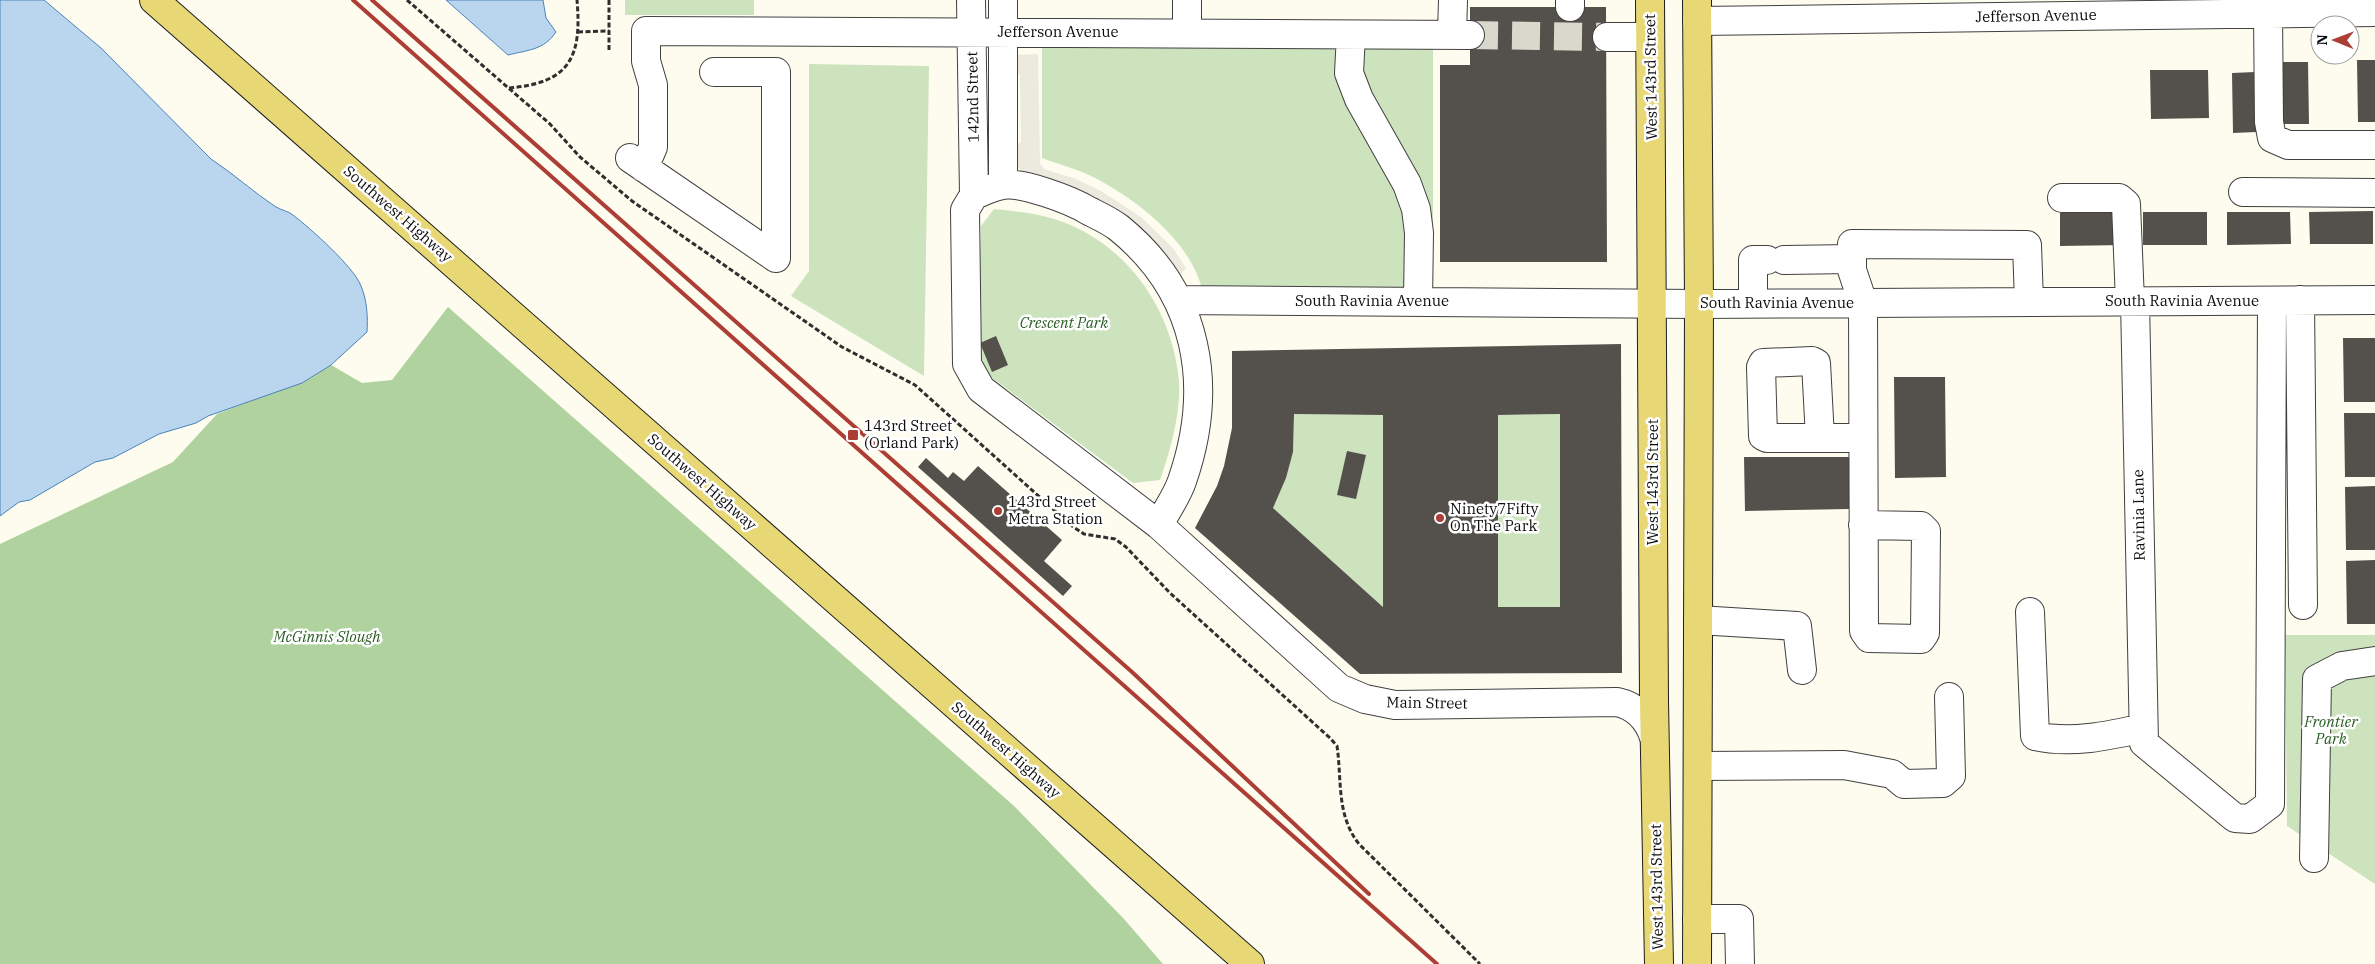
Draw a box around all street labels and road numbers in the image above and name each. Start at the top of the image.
street label: Jefferson Avenue [1975,5,2097,26]
street label: West 143rd Street [1640,14,1661,140]
street label: Jefferson Avenue [997,22,1119,41]
street label: 142nd Street [962,51,983,143]
street label: Southwest Highway [340,161,457,266]
street label: South Ravinia Avenue [1295,291,1449,310]
street label: South Ravinia Avenue [2105,291,2259,310]
street label: South Ravinia Avenue [1700,293,1854,312]
street label: West 143rd Street [1643,419,1662,545]
street label: Southwest Highway [644,429,761,534]
street label: Ravinia Lane [2128,469,2149,561]
street label: Main Street [1386,692,1468,713]
street label: Southwest Highway [948,697,1065,802]
street label: West 143rd Street [1646,824,1667,950]

